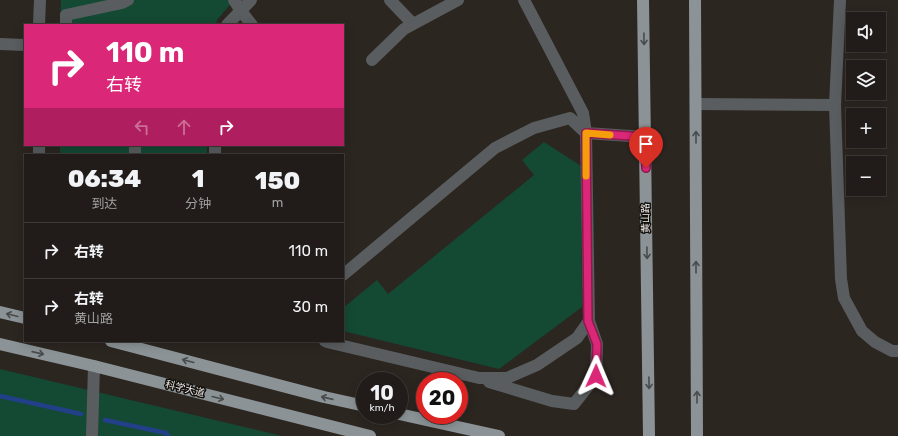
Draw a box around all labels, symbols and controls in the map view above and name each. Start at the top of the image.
map controls [846,12,886,196]
button: sound [846,12,886,52]
one-way arrow [640,32,648,45]
text: 110 m [106,36,184,69]
icon: right [40,40,92,92]
button: layers [846,60,886,100]
text: 右转 [106,74,142,96]
button: + [846,108,886,148]
icon: left [131,116,153,138]
icon: ahead [173,116,195,138]
icon: right [215,116,237,138]
pin [629,127,663,168]
one-way arrow [692,131,700,144]
icon: arrive [635,133,657,155]
button: − [846,156,886,196]
text: 06:34 [68,165,141,193]
text: 1 [192,165,204,193]
text: 150 [255,167,300,195]
text: m [272,195,283,210]
text: 到达 [92,196,118,211]
text: 分钟 [185,196,211,211]
street label: 黄山路 [640,203,652,233]
icon: right [40,240,62,262]
text: 110 m [289,242,328,260]
text: 右转 [74,243,104,261]
one-way arrow [643,246,651,259]
one-way arrow [693,261,700,274]
text: 右转 [74,290,104,308]
icon: right [40,296,62,318]
text: 30 m [292,298,328,316]
one-way arrow [6,311,19,318]
text: 黄山路 [74,311,113,326]
one-way arrow [31,349,44,357]
position arrow [575,355,617,397]
one-way arrow [181,357,194,364]
speed limit sign: 20 [416,372,468,424]
one-way arrow [645,376,653,389]
street label: 科学大道 [164,378,206,400]
text: 10 [370,381,394,405]
one-way arrow [693,391,701,404]
one-way arrow [321,393,334,401]
one-way arrow [212,394,225,402]
text: km/h [370,402,394,414]

